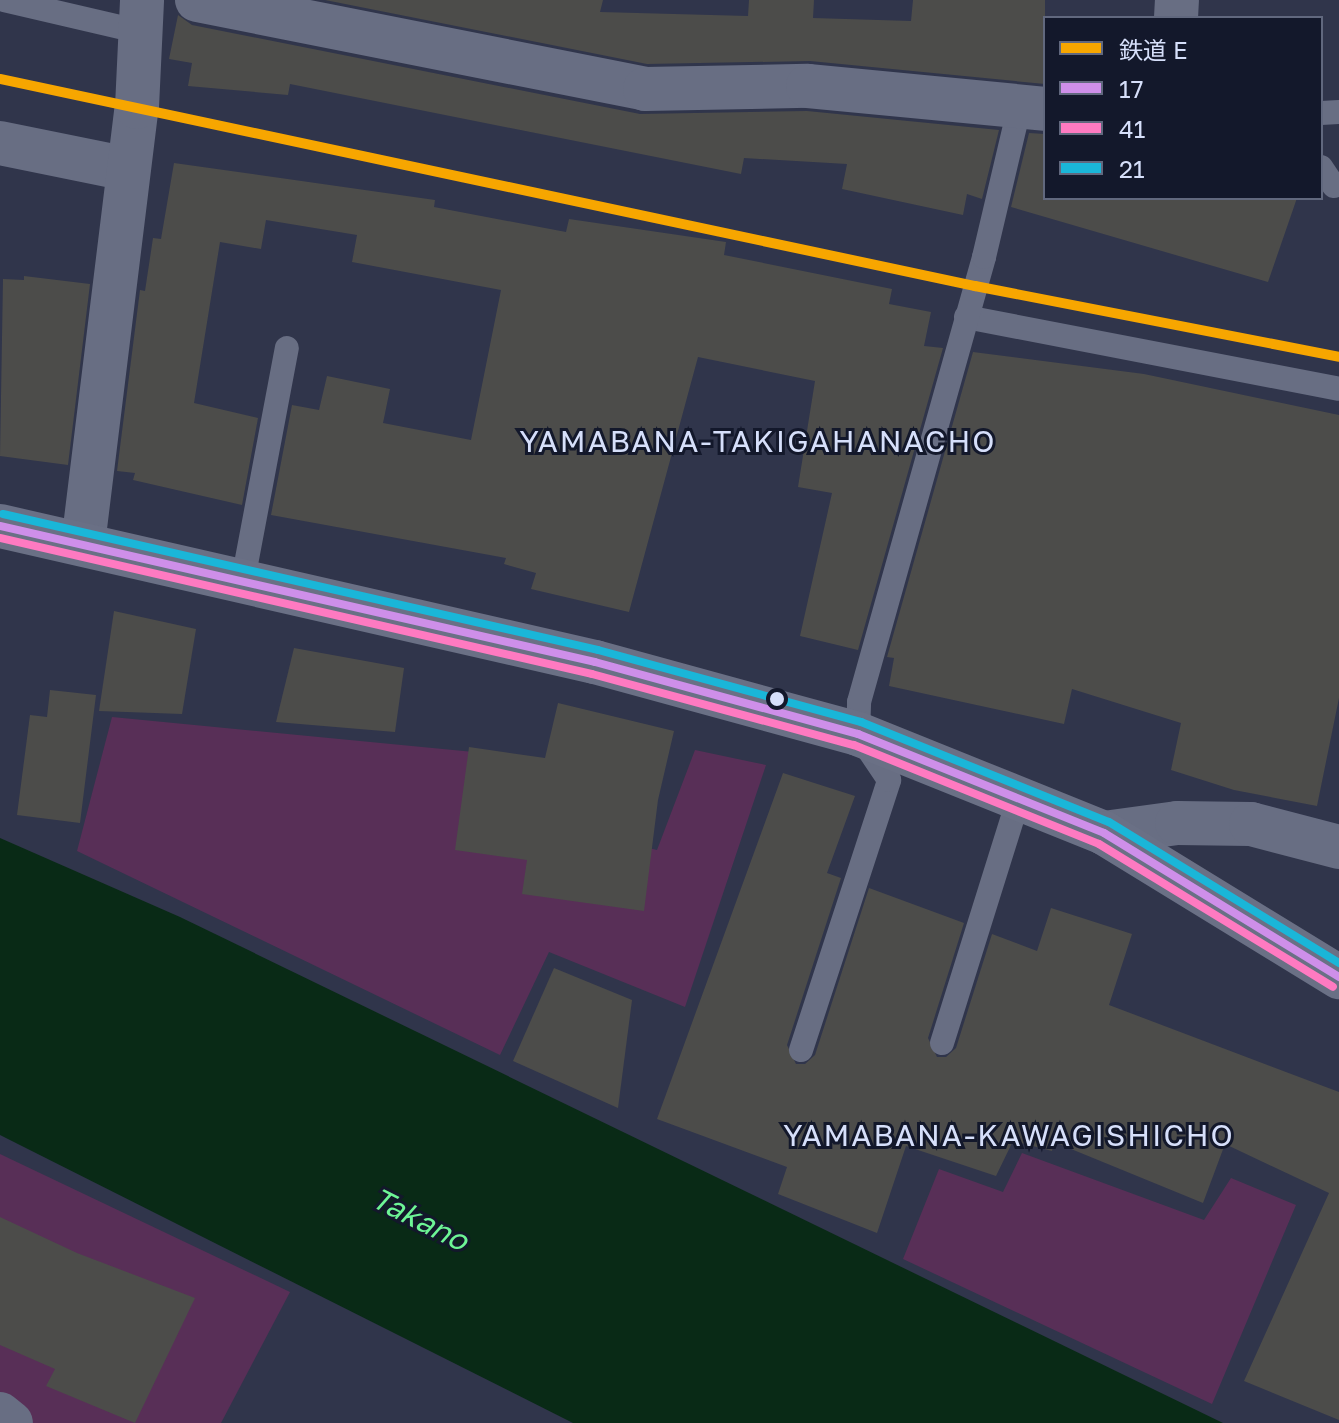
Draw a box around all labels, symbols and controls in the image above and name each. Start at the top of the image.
legend [1043,16,1323,200]
text: 鉄道 E [1119,35,1188,64]
text: 17 [1119,74,1143,103]
text: 41 [1119,114,1145,143]
text: 21 [1119,154,1145,183]
district label: YAMABANA-TAKIGAHANACHO [520,423,996,459]
unlabelled marker [769,691,785,707]
district label: YAMABANA-KAWAGISHICHO [783,1117,1235,1153]
water label: Takano [366,1180,474,1258]

